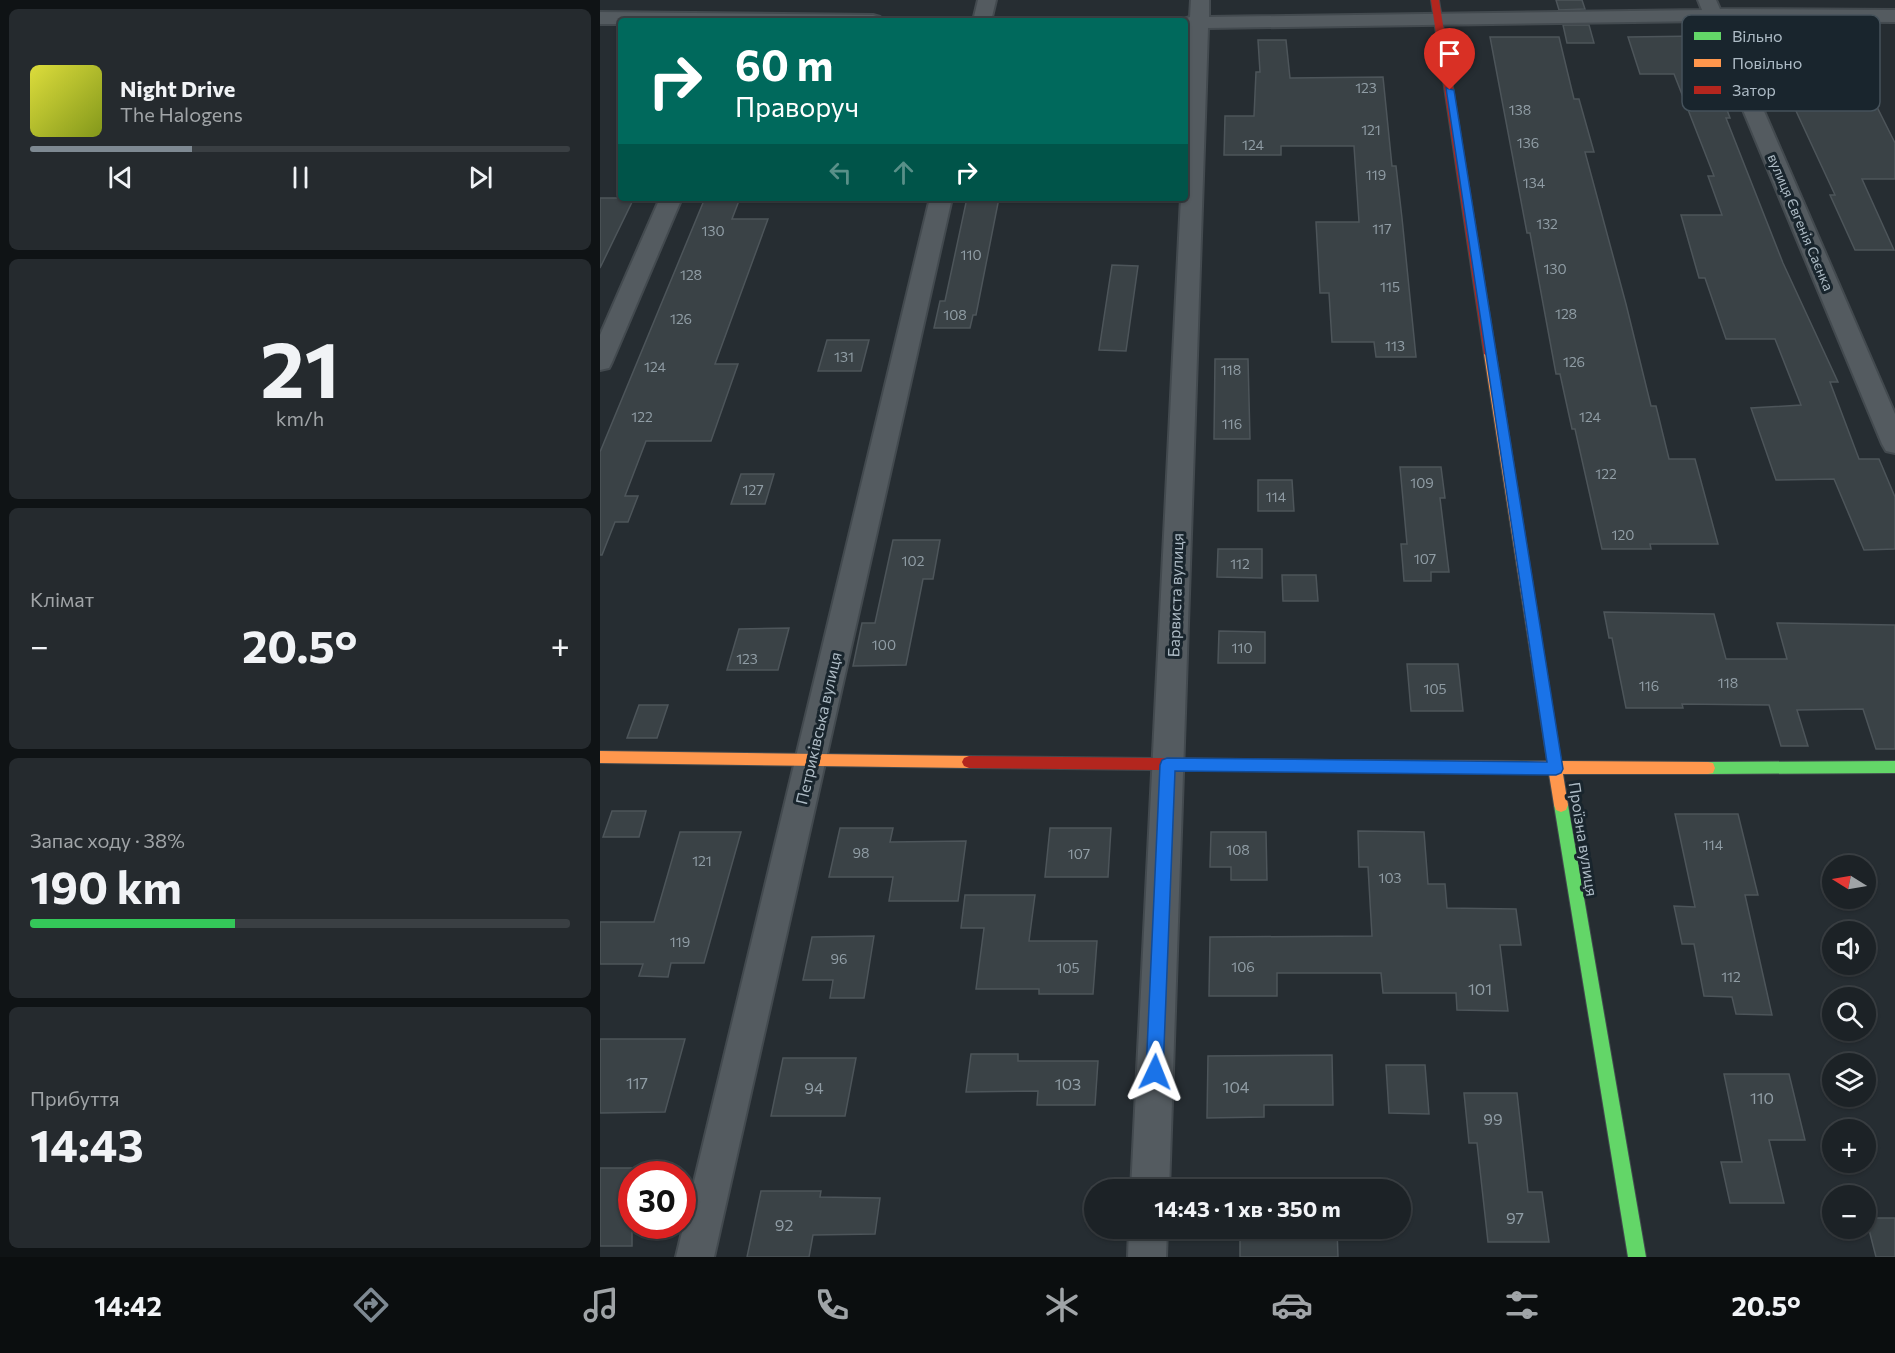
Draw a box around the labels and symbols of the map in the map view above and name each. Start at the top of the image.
legend [1682,15,1880,111]
text: Вільно [1732,26,1783,45]
pin [1424,28,1475,90]
text: Повільно [1732,53,1802,72]
house number: 123 [1355,79,1377,96]
text: Затор [1732,80,1776,99]
house number: 138 [1509,101,1531,118]
house number: 121 [1361,121,1381,138]
house number: 136 [1517,134,1539,151]
house number: 124 [1242,136,1265,153]
street label: вулиця Євгенія Саєнка [1764,151,1838,293]
house number: 119 [1366,166,1386,183]
house number: 134 [1523,174,1546,191]
house number: 132 [1536,215,1558,232]
house number: 117 [1372,220,1392,237]
house number: 130 [701,222,725,239]
house number: 110 [960,246,982,263]
house number: 130 [1543,260,1567,277]
house number: 128 [680,266,702,283]
house number: 115 [1380,278,1400,295]
house number: 128 [1555,305,1577,322]
house number: 108 [943,306,967,323]
house number: 126 [670,310,692,327]
house number: 113 [1385,337,1405,354]
house number: 131 [834,348,854,365]
house number: 126 [1563,353,1585,370]
house number: 124 [644,358,667,375]
house number: 118 [1221,361,1241,378]
house number: 122 [631,408,653,425]
house number: 124 [1579,408,1602,425]
house number: 116 [1222,415,1242,432]
house number: 122 [1595,465,1617,482]
house number: 109 [1410,474,1434,491]
house number: 127 [742,481,764,498]
house number: 114 [1266,488,1287,505]
house number: 120 [1612,526,1634,543]
street label: Барвиста вулиця [1163,532,1187,658]
house number: 107 [1414,550,1436,567]
house number: 102 [902,552,925,569]
house number: 112 [1230,555,1250,572]
house number: 100 [872,636,896,653]
house number: 110 [1231,639,1253,656]
house number: 123 [736,650,758,667]
street label: Петриківська вулиця [791,650,845,806]
house number: 118 [1718,674,1738,691]
house number: 116 [1639,677,1659,694]
house number: 105 [1423,680,1447,697]
street label: Проїзна вулиця [1566,780,1602,898]
house number: 114 [1703,836,1724,853]
house number: 108 [1226,841,1250,858]
house number: 98 [853,844,870,861]
house number: 107 [1068,845,1090,862]
house number: 121 [692,852,712,869]
north arrow [1822,855,1876,909]
house number: 103 [1378,869,1402,886]
house number: 119 [670,933,690,950]
house number: 96 [831,950,848,967]
house number: 106 [1231,958,1255,975]
house number: 105 [1056,959,1080,976]
house number: 112 [1721,968,1741,985]
house number: 101 [1468,979,1492,998]
position arrow [1123,1040,1187,1104]
house number: 117 [626,1073,648,1092]
house number: 103 [1055,1074,1081,1093]
house number: 104 [1223,1077,1250,1096]
house number: 94 [804,1078,824,1097]
house number: 110 [1750,1088,1774,1107]
house number: 99 [1483,1109,1503,1128]
speed limit sign: 30 [618,1161,696,1239]
house number: 97 [1506,1208,1524,1227]
house number: 92 [775,1215,793,1234]

